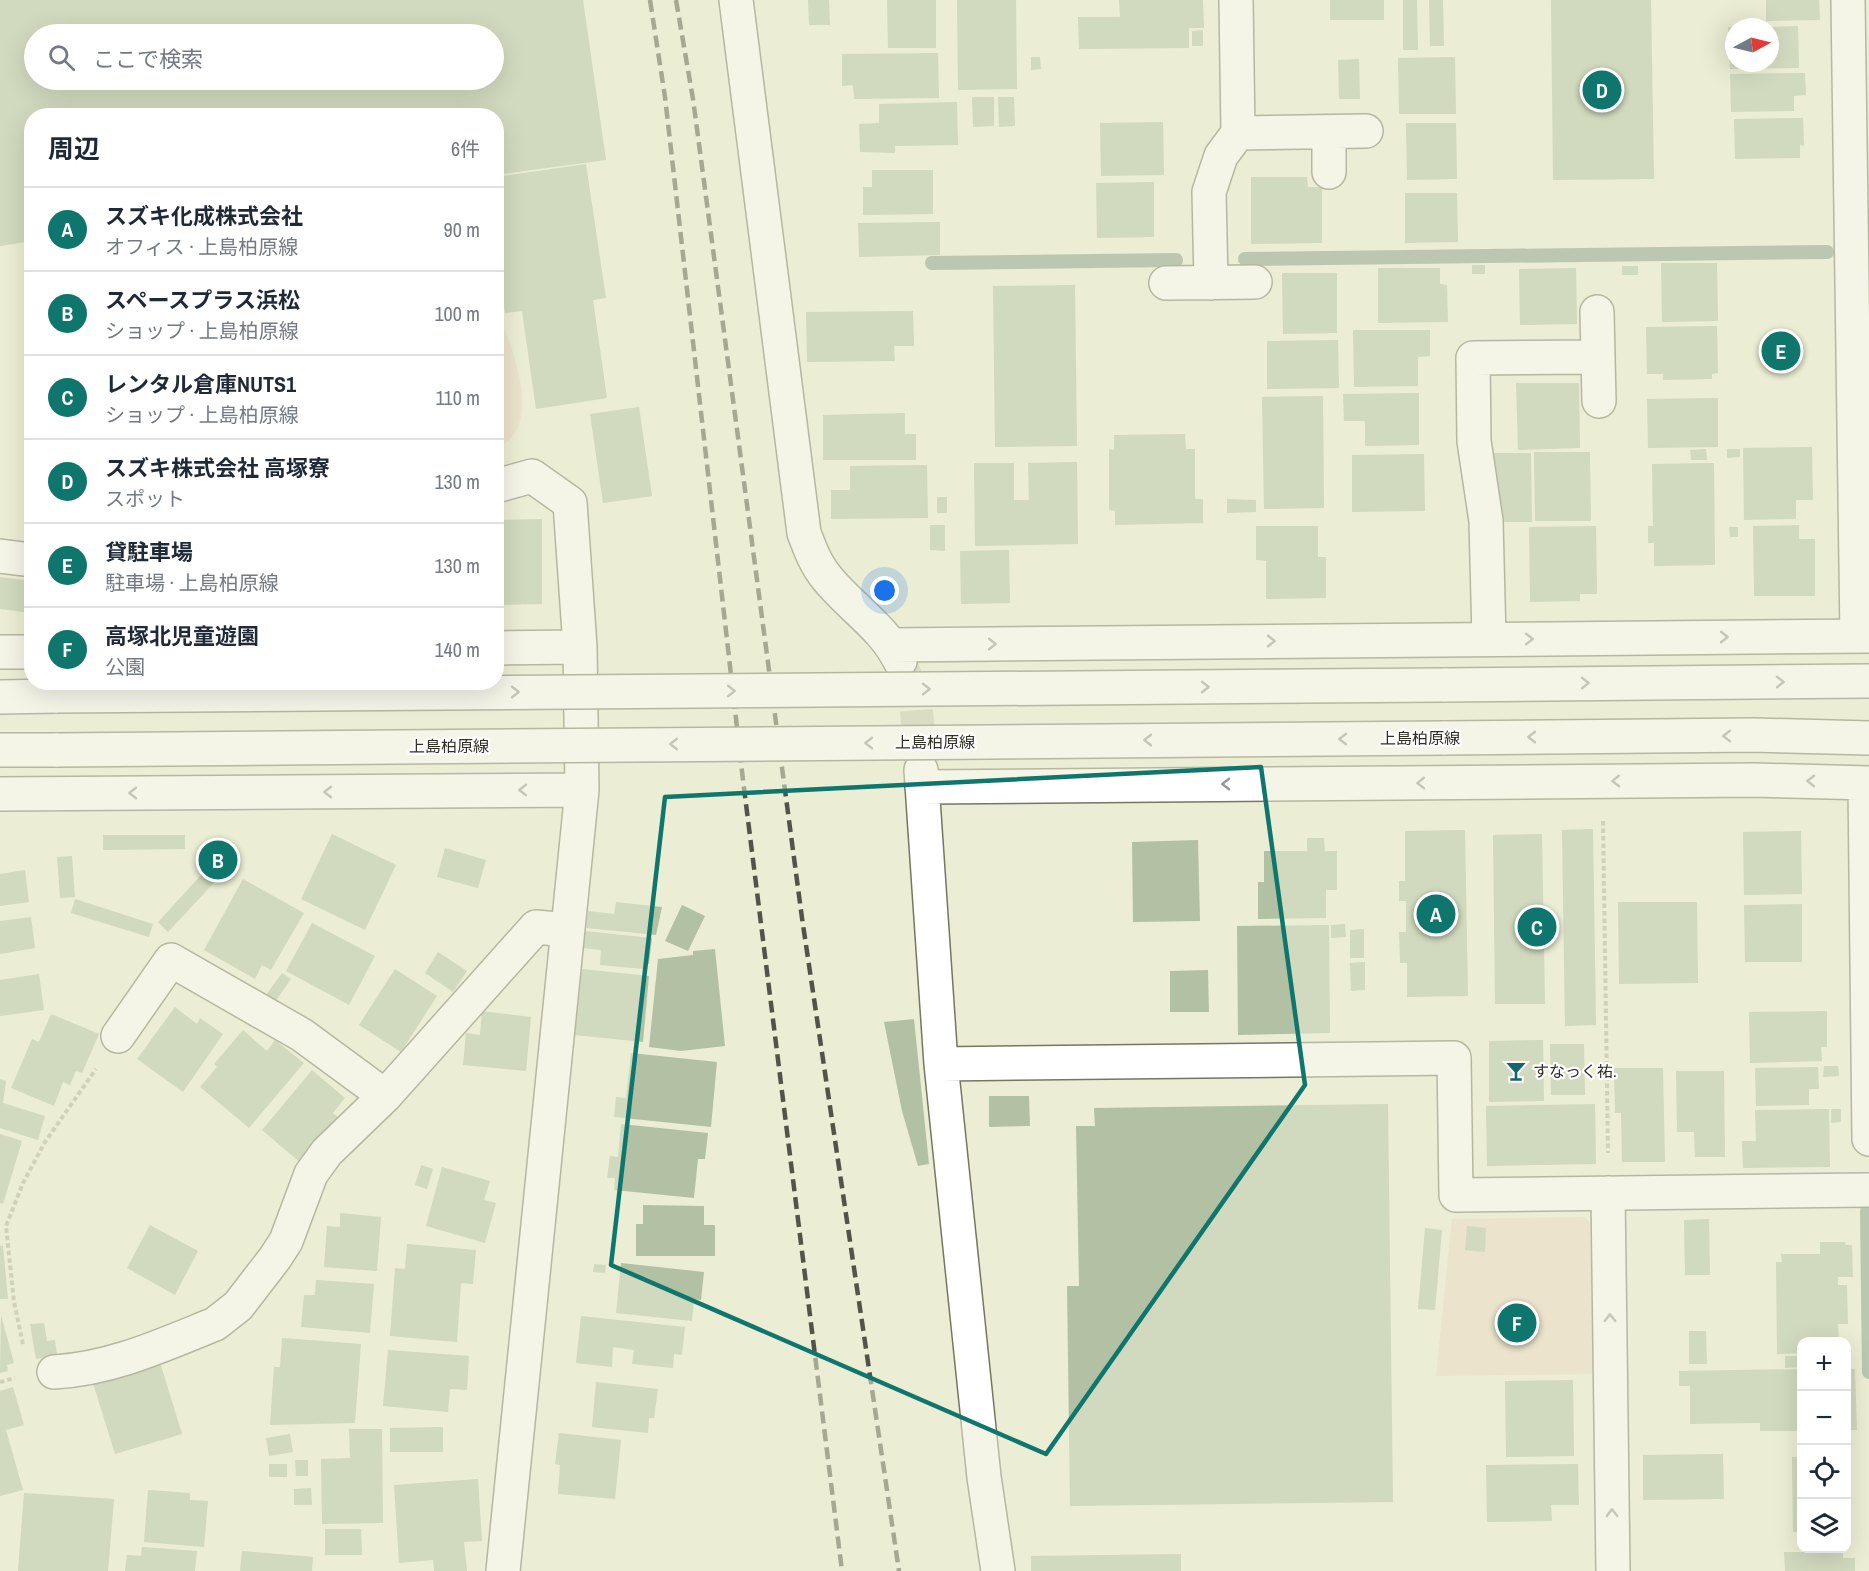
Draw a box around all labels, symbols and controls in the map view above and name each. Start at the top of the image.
north arrow [1725,18,1779,72]
search box [24,24,504,90]
icon: search [45,41,78,74]
text: ここで検索 [93,44,203,74]
pin: D [1582,68,1622,112]
text: 周辺 [48,131,100,166]
text: 6件 [451,135,480,162]
text: スズキ化成株式会社 [105,201,303,231]
text: A [62,216,73,243]
text: 90 m [444,216,480,243]
text: オフィス · 上島柏原線 [105,233,298,260]
text: スペースプラス浜松 [105,285,300,315]
text: B [62,300,73,327]
text: 100 m [434,300,480,327]
text: ショップ · 上島柏原線 [105,317,299,344]
pin: E [1762,328,1800,374]
text: レンタル倉庫NUTS1 [105,369,296,399]
text: C [62,384,73,411]
text: 110 m [436,384,480,411]
text: ショップ · 上島柏原線 [105,401,299,428]
text: スズキ株式会社 高塚寮 [105,453,330,483]
text: D [62,468,73,495]
text: 130 m [434,468,480,495]
text: スポット [105,485,185,512]
text: 貸駐車場 [105,537,193,567]
text: E [62,552,73,579]
text: 130 m [434,552,480,579]
text: 駐車場 · 上島柏原線 [105,569,279,596]
your location [870,576,899,605]
text: 高塚北児童遊園 [105,621,259,651]
one-way arrow [1719,631,1728,643]
one-way arrow [1524,633,1533,645]
one-way arrow [1266,635,1275,648]
text: F [62,636,73,663]
text: 140 m [434,636,480,663]
one-way arrow [987,638,996,650]
text: 公園 [105,653,145,680]
one-way arrow [1776,676,1785,688]
one-way arrow [1581,677,1590,690]
one-way arrow [1200,681,1209,693]
one-way arrow [921,683,930,695]
one-way arrow [726,685,735,697]
one-way arrow [510,686,519,699]
street label: 上島柏原線 [1380,727,1460,749]
one-way arrow [1722,729,1731,742]
street label: 上島柏原線 [895,731,975,753]
one-way arrow [1527,731,1536,743]
one-way arrow [1338,733,1347,745]
one-way arrow [1143,734,1152,747]
street label: 上島柏原線 [409,735,489,757]
one-way arrow [864,737,873,749]
one-way arrow [669,738,678,750]
one-way arrow [1611,775,1620,787]
one-way arrow [1806,775,1815,787]
one-way arrow [1416,777,1425,789]
one-way arrow [1221,778,1230,790]
one-way arrow [519,784,528,796]
one-way arrow [324,786,333,798]
one-way arrow [129,787,138,799]
pin: B [198,838,238,882]
pin: A [1416,892,1456,936]
pin: C [1518,904,1556,950]
bar icon: すなっく祐. [1504,1059,1528,1083]
place label: すなっく祐. [1533,1060,1617,1082]
pin: F [1498,1300,1537,1346]
one-way arrow [1604,1313,1616,1322]
map controls [1797,1337,1851,1553]
button: + [1797,1337,1851,1391]
button: − [1797,1391,1851,1445]
button: locate [1797,1445,1851,1499]
button: layers [1797,1499,1851,1553]
one-way arrow [1606,1508,1618,1517]

